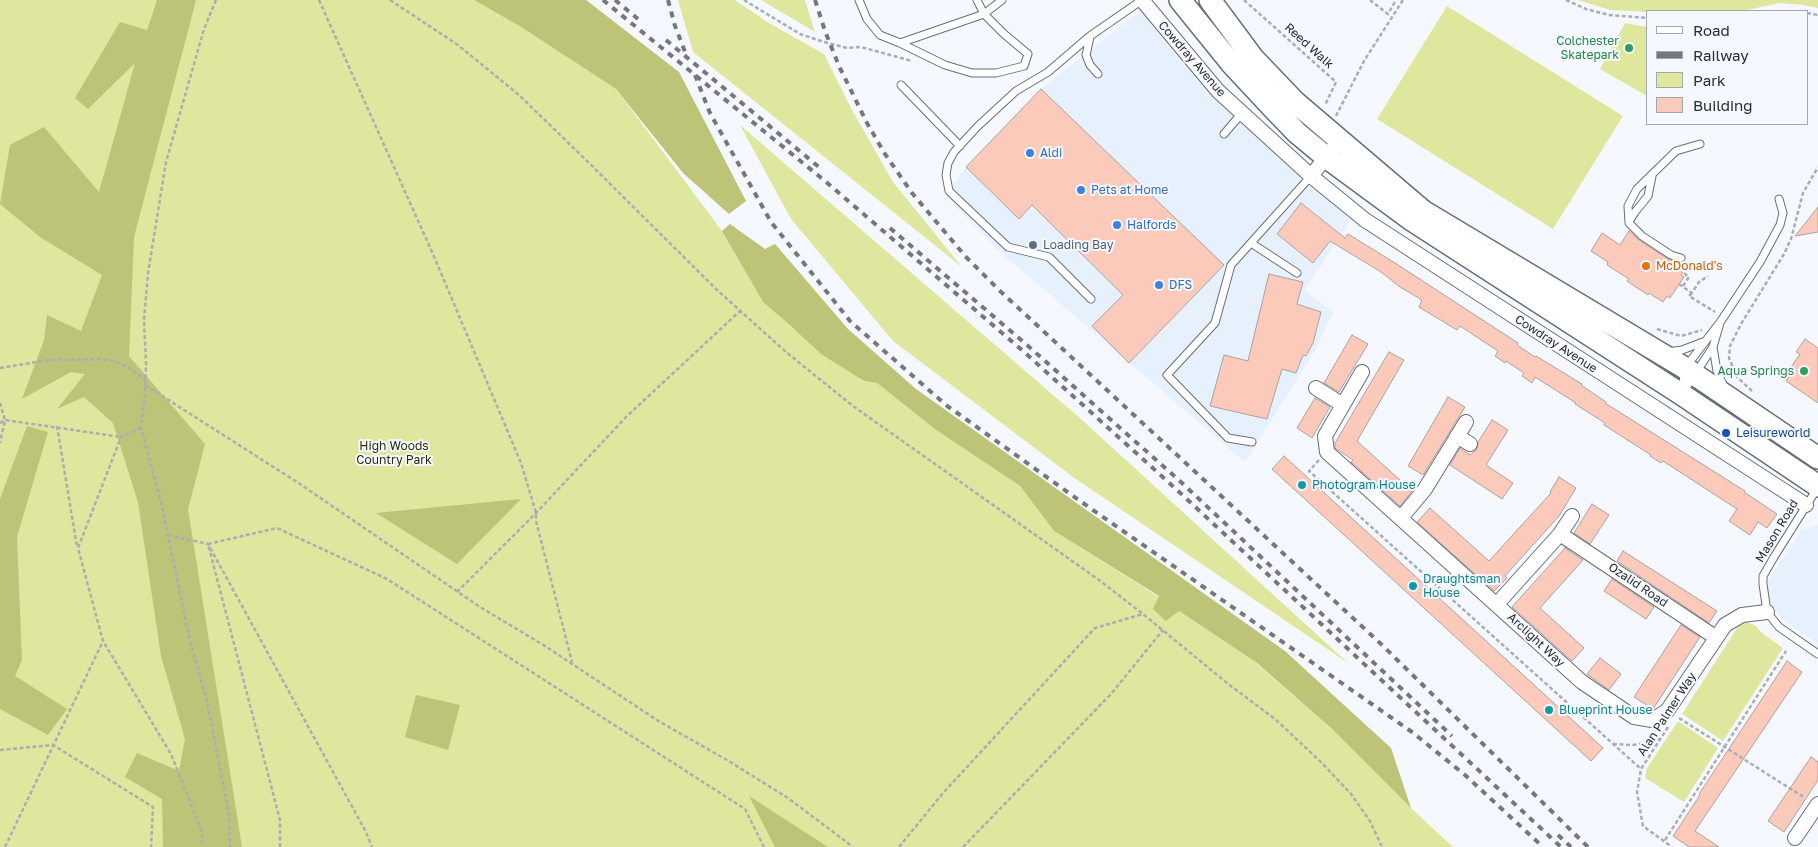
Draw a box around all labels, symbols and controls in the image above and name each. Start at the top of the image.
legend [1646,10,1808,125]
street label: Cowdray Avenue [1155,18,1229,100]
street label: Reed Walk [1282,20,1336,72]
text: Road [1693,21,1730,39]
place label: Colchester Skatepark [1556,34,1619,62]
marker: Colchester Skatepark [1623,42,1635,54]
text: Railway [1693,46,1749,64]
text: Park [1693,71,1725,89]
text: Building [1693,96,1753,114]
place label: Aldi [1040,146,1062,160]
marker: Aldi [1024,147,1036,159]
place label: Pets at Home [1091,183,1168,197]
marker: Pets at Home [1075,184,1087,196]
place label: Halfords [1127,218,1176,232]
marker: Halfords [1111,219,1123,231]
place label: Loading Bay [1043,238,1113,252]
marker: Loading Bay [1027,239,1039,251]
place label: McDonald's [1656,259,1723,273]
marker: McDonald's [1640,260,1652,272]
place label: DFS [1169,278,1192,292]
marker: DFS [1153,279,1165,291]
street label: Cowdray Avenue [1512,312,1600,376]
place label: Aqua Springs [1718,364,1794,378]
marker: Aqua Springs [1798,365,1810,377]
place label: Leisureworld [1736,426,1810,440]
marker: Leisureworld [1720,427,1732,439]
park label: High Woods Country Park [356,439,432,467]
place label: Photogram House [1312,478,1416,492]
marker: Photogram House [1296,479,1308,491]
street label: Mason Road [1753,497,1801,565]
street label: Ozalid Road [1606,560,1670,610]
place label: Draughtsman House [1423,572,1501,600]
marker: Draughtsman House [1407,580,1419,592]
street label: Arclight Way [1504,610,1568,670]
street label: Alan Palmer Way [1635,670,1699,758]
place label: Blueprint House [1559,703,1652,717]
marker: Blueprint House [1543,704,1555,716]

